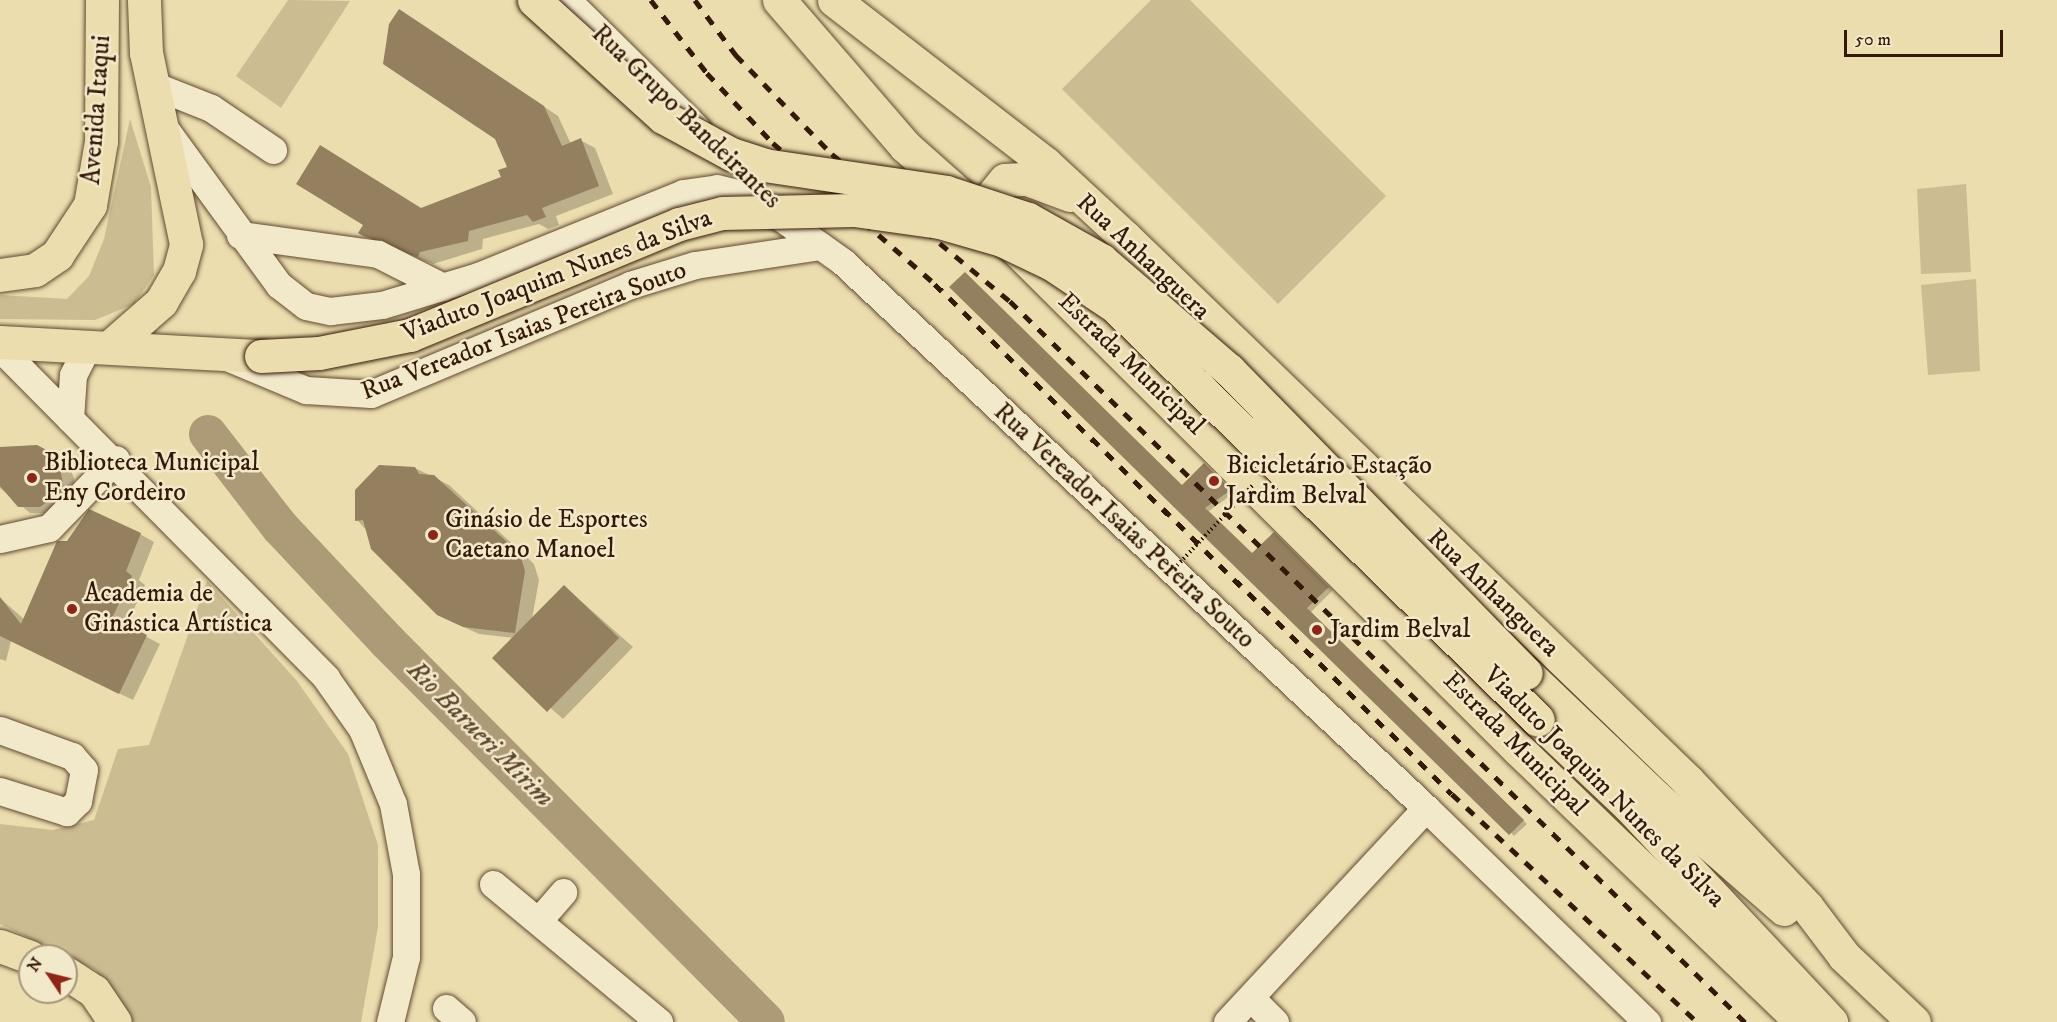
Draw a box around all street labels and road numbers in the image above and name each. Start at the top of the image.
street label: Rua Grupo Bandeirantes [585,18,787,216]
street label: Avenida Itaqui [76,34,118,186]
street label: Rua Anhanguera [1070,187,1216,327]
street label: Viaduto Joaquim Nunes da Silva [398,203,716,349]
street label: Rua Vereador Isaias Pereira Souto [357,254,691,408]
street label: Estrada Municipal [1051,286,1211,442]
street label: Rua Vereador Isaias Pereira Souto [987,397,1261,655]
street label: Rua Anhanguera [1420,522,1566,664]
street label: Viaduto Joaquim Nunes da Silva [1477,660,1731,914]
street label: Estrada Municipal [1436,665,1594,823]

